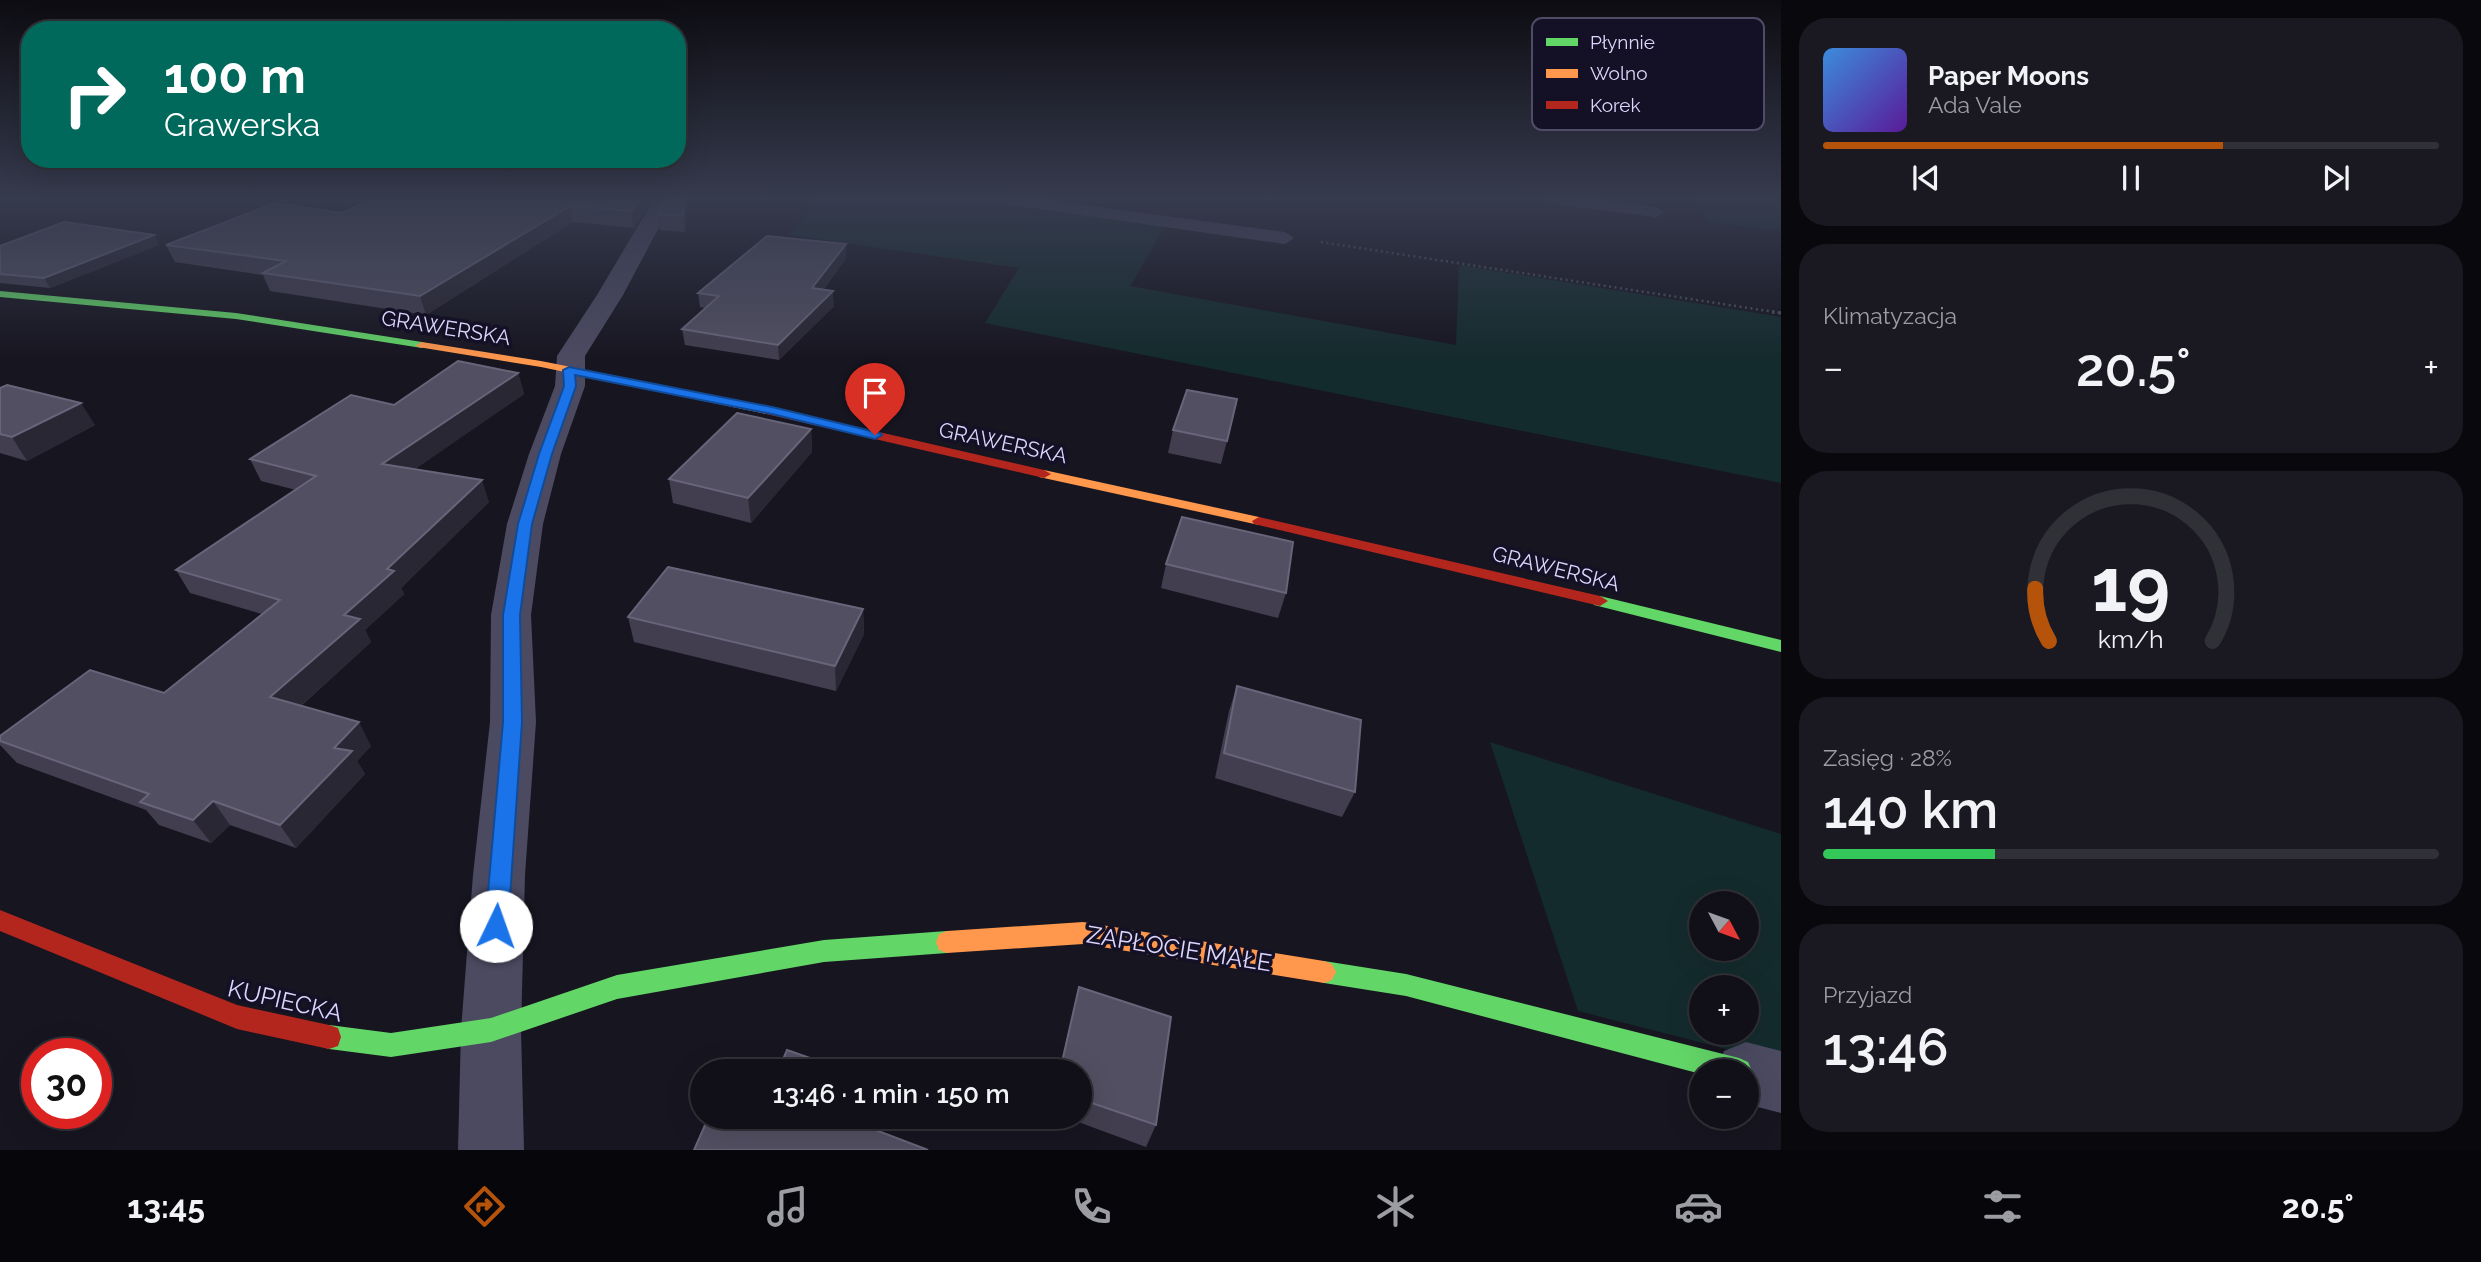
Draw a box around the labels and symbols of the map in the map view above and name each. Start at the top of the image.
legend [1532,18,1764,130]
text: Płynnie [1590,31,1655,53]
text: Wolno [1590,62,1647,84]
text: Korek [1590,94,1641,116]
street label: GRAWERSKA [380,305,513,350]
pin [845,363,905,435]
street label: GRAWERSKA [937,417,1070,468]
street label: GRAWERSKA [1490,541,1622,596]
position arrow [459,889,533,963]
north arrow [1689,891,1759,961]
street label: ZAPŁOCIE MAŁE [1084,920,1274,977]
street label: KUPIECKA [225,973,345,1028]
speed limit sign: 30 [21,1038,112,1129]

